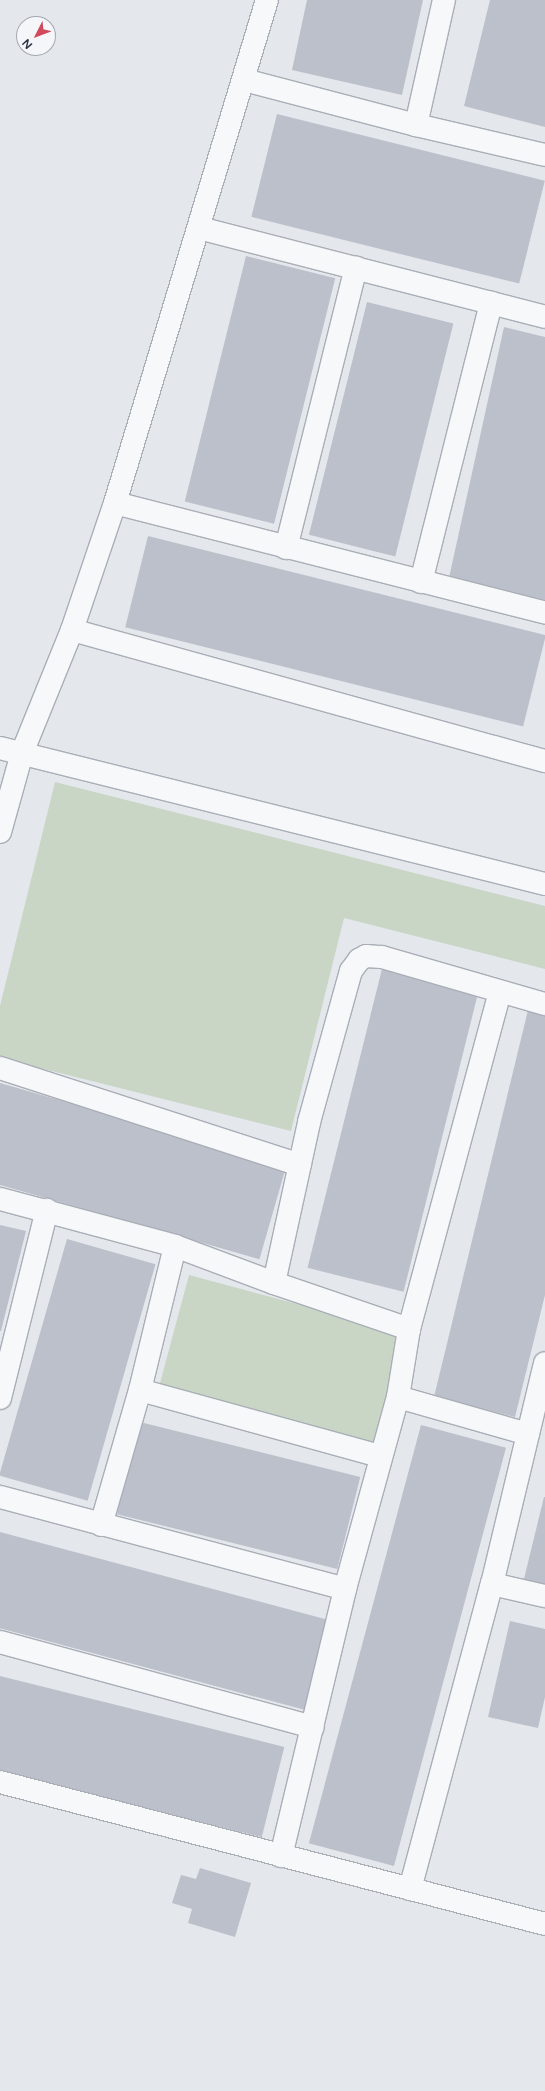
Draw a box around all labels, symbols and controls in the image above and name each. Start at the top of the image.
north arrow [16,16,56,56]
text: N [20,36,35,51]

